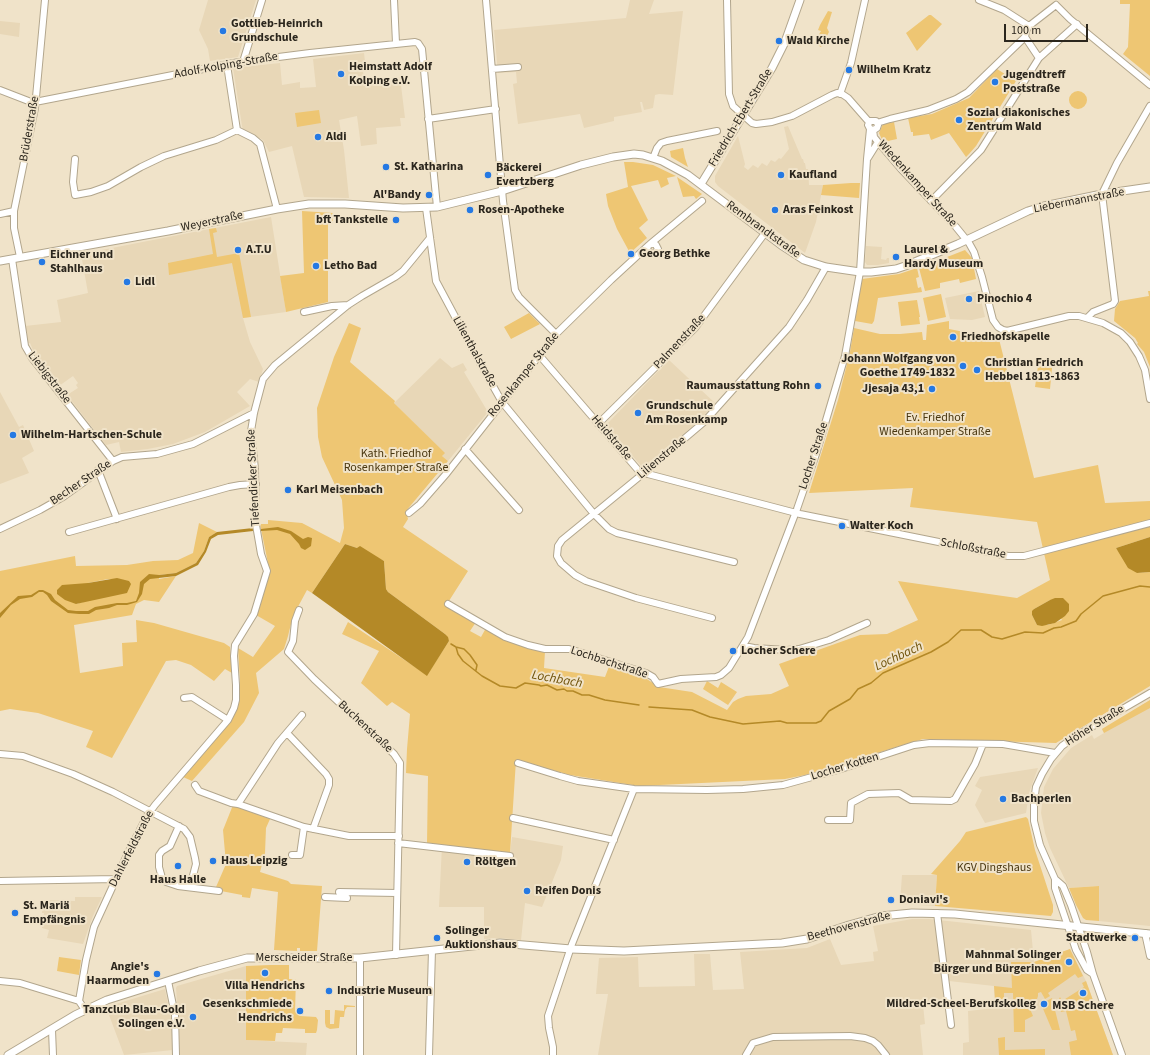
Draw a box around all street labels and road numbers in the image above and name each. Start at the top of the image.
street label: Adolf-Kolping-Straße [173,50,279,82]
street label: Friedrich-Ebert-Straße [706,66,776,170]
street label: Brüderstraße [17,95,43,163]
street label: Wiedenkamper Straße [874,138,960,230]
street label: Liebermannstraße [1032,185,1126,217]
street label: Rembrandtstraße [723,198,803,262]
street label: Weyerstraße [180,208,244,236]
street label: Palmenstraße [651,312,709,372]
street label: Lilienthalstraße [449,314,499,390]
street label: Rosenkamper Straße [485,330,563,420]
street label: Liebigstraße [24,349,74,407]
street label: Heidstraße [588,413,634,463]
street label: Locher Straße [796,421,832,491]
street label: Tiefendicker Straße [244,429,264,527]
street label: Lilienstraße [635,434,689,482]
street label: Becher Straße [48,457,114,509]
street label: Schloßstraße [939,536,1007,562]
street label: Lochbachstraße [569,644,649,682]
street label: Buchenstraße [335,698,395,756]
street label: Höher Straße [1063,702,1127,750]
street label: Locher Kotten [809,750,881,784]
street label: Dahlerfeldstraße [107,808,157,890]
street label: Beethovenstraße [806,909,892,945]
street label: Merscheider Straße [256,951,352,965]

